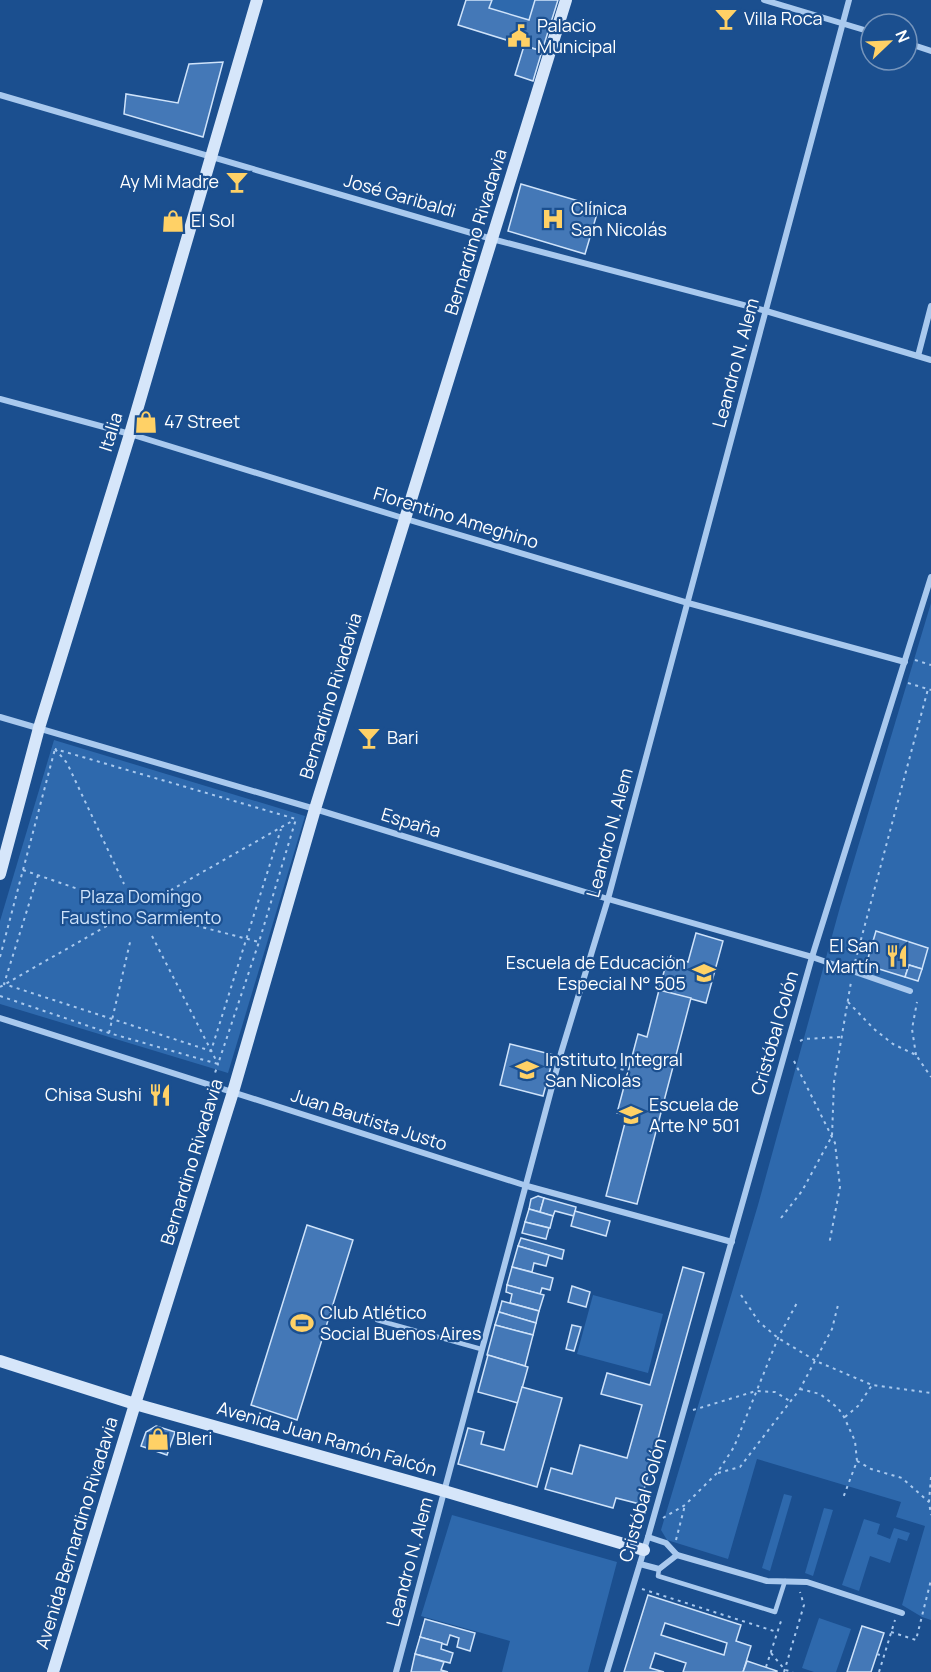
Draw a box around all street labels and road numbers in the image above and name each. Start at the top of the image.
street label: Bernardino Rivadavia [438,146,512,318]
street label: José Garibaldi [341,168,459,223]
street label: Leandro N. Alem [706,295,764,430]
street label: Italia [93,409,127,454]
street label: Florentino Ameghino [371,481,542,554]
street label: Bernardino Rivadavia [293,610,367,782]
street label: Leandro N. Alem [580,765,638,900]
street label: España [379,802,444,842]
street label: Cristóbal Colón [745,968,803,1098]
street label: Bernardino Rivadavia [154,1076,228,1248]
street label: Juan Bautista Justo [288,1082,450,1156]
street label: Avenida Juan Ramón Falcón [215,1395,440,1481]
street label: Avenida Bernardino Rivadavia [29,1414,123,1652]
street label: Cristóbal Colón [613,1435,671,1565]
street label: Leandro N. Alem [380,1494,438,1629]

